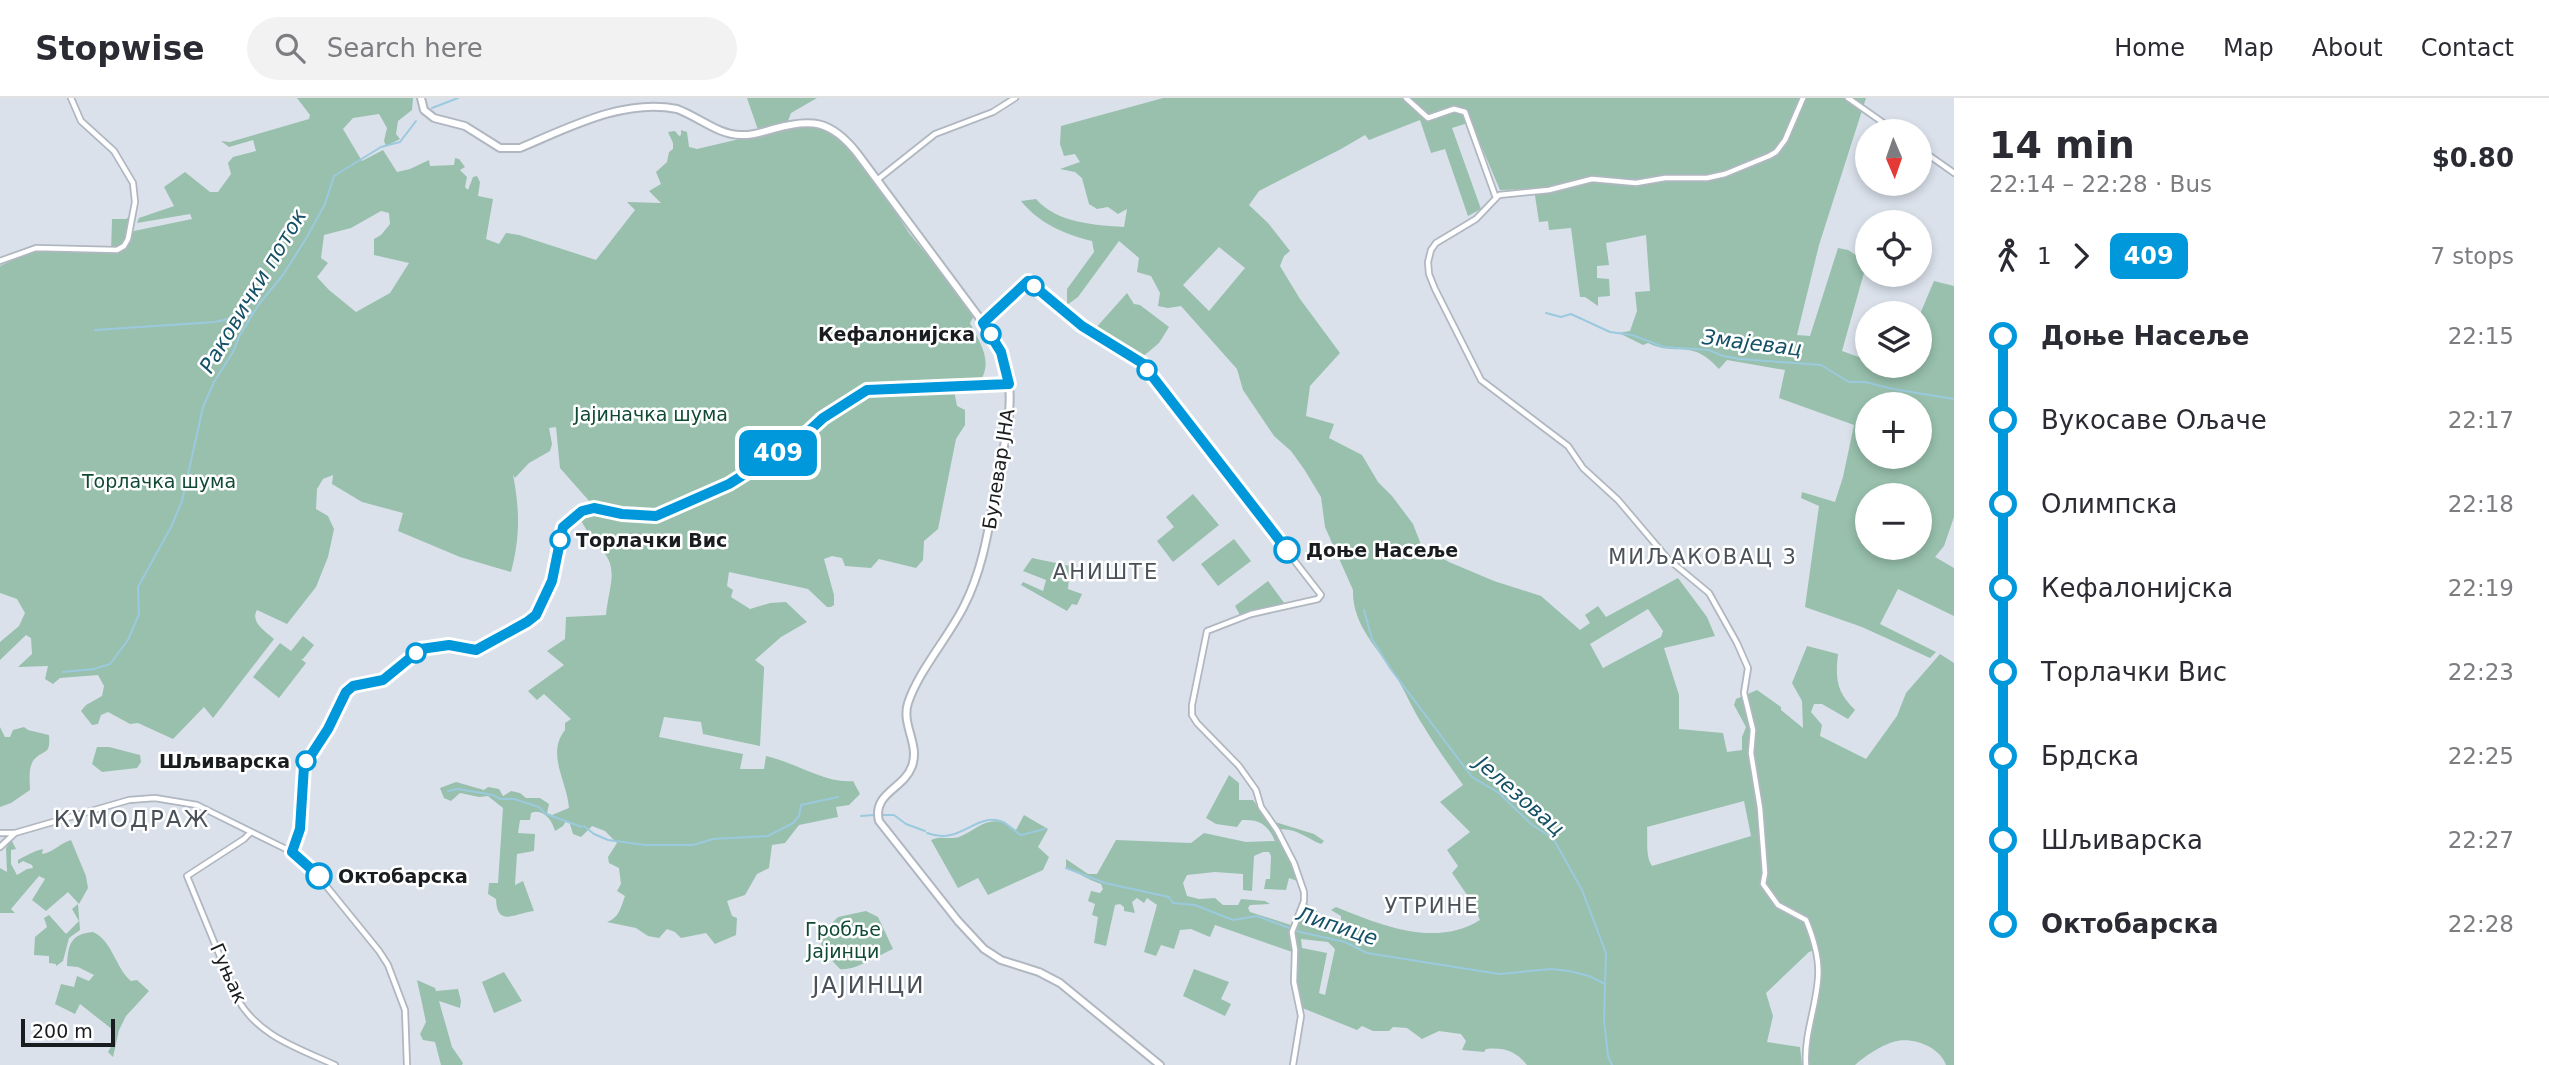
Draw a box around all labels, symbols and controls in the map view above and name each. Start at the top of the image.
search box [247,17,737,80]
text: Stopwise [35,29,205,68]
icon: search [271,29,309,67]
text: Search here [327,33,483,63]
text: Home [2114,34,2185,62]
text: Map [2223,34,2274,62]
text: About [2312,34,2383,62]
text: Contact [2421,34,2514,62]
north arrow [1855,119,1932,196]
map controls [1855,119,1932,560]
text: 14 min [1989,123,2135,167]
text: $0.80 [2432,143,2514,173]
text: 22:14 – 22:28 · Bus [1989,171,2212,197]
water label: Раковички поток [195,204,312,377]
button: locate [1855,210,1932,287]
icon: walk [1989,237,2027,275]
icon: forward [2062,237,2100,275]
text: 409 [2124,242,2174,270]
text: 1 [2037,243,2052,269]
text: 7 stops [2430,243,2514,269]
unlabelled marker [1024,276,1044,296]
button: layers [1855,301,1932,378]
text: Доње Насеље [2041,321,2249,351]
place label: Кефалонијска [818,323,975,345]
text: 22:15 [2448,323,2514,349]
marker: Кефалонијска [981,324,1001,344]
water label: Змајевац [1701,325,1803,361]
unlabelled marker [1137,360,1157,380]
button: + [1855,392,1932,469]
park label: Јајиначка шума [573,403,728,425]
text: Вукосаве Ољаче [2041,405,2267,435]
street label: Булевар ЈНА [978,407,1018,531]
text: 22:17 [2448,407,2514,433]
line badge: 409 [738,430,818,476]
text: 409 [753,439,803,467]
park label: Торлачка шума [81,470,236,492]
button: − [1855,483,1932,560]
text: Олимпска [2041,489,2178,519]
text: 22:18 [2448,491,2514,517]
place label: Торлачки Вис [576,529,727,551]
marker: Торлачки Вис [550,530,570,550]
marker: Доње Насеље [1274,537,1300,563]
place label: Доње Насеље [1306,539,1458,561]
district label: МИЉАКОВАЦ 3 [1608,545,1798,569]
district label: АНИШТЕ [1053,560,1159,584]
text: Кефалонијска [2041,573,2233,603]
text: 22:19 [2448,575,2514,601]
unlabelled marker [406,643,426,663]
text: Торлачки Вис [2041,657,2227,687]
text: 22:23 [2448,659,2514,685]
text: Брдска [2041,741,2139,771]
text: 22:25 [2448,743,2514,769]
water label: Јелезовац [1468,749,1569,841]
place label: Шљиварска [159,750,290,772]
marker: Шљиварска [296,751,316,771]
district label: КУМОДРАЖ [54,806,210,832]
text: Шљиварска [2041,825,2203,855]
text: 22:27 [2448,827,2514,853]
marker: Октобарска [306,863,332,889]
place label: Октобарска [338,865,468,887]
district label: УТРИНЕ [1384,894,1480,918]
water label: Липице [1292,901,1381,950]
text: Октобарска [2041,909,2219,939]
text: 22:28 [2448,911,2514,937]
park label: Гробље Јајинци [805,918,881,962]
street label: Гуњак [206,940,252,1006]
district label: ЈАЈИНЦИ [811,972,925,998]
scale bar [21,1016,116,1048]
text: 200 m [32,1020,93,1042]

